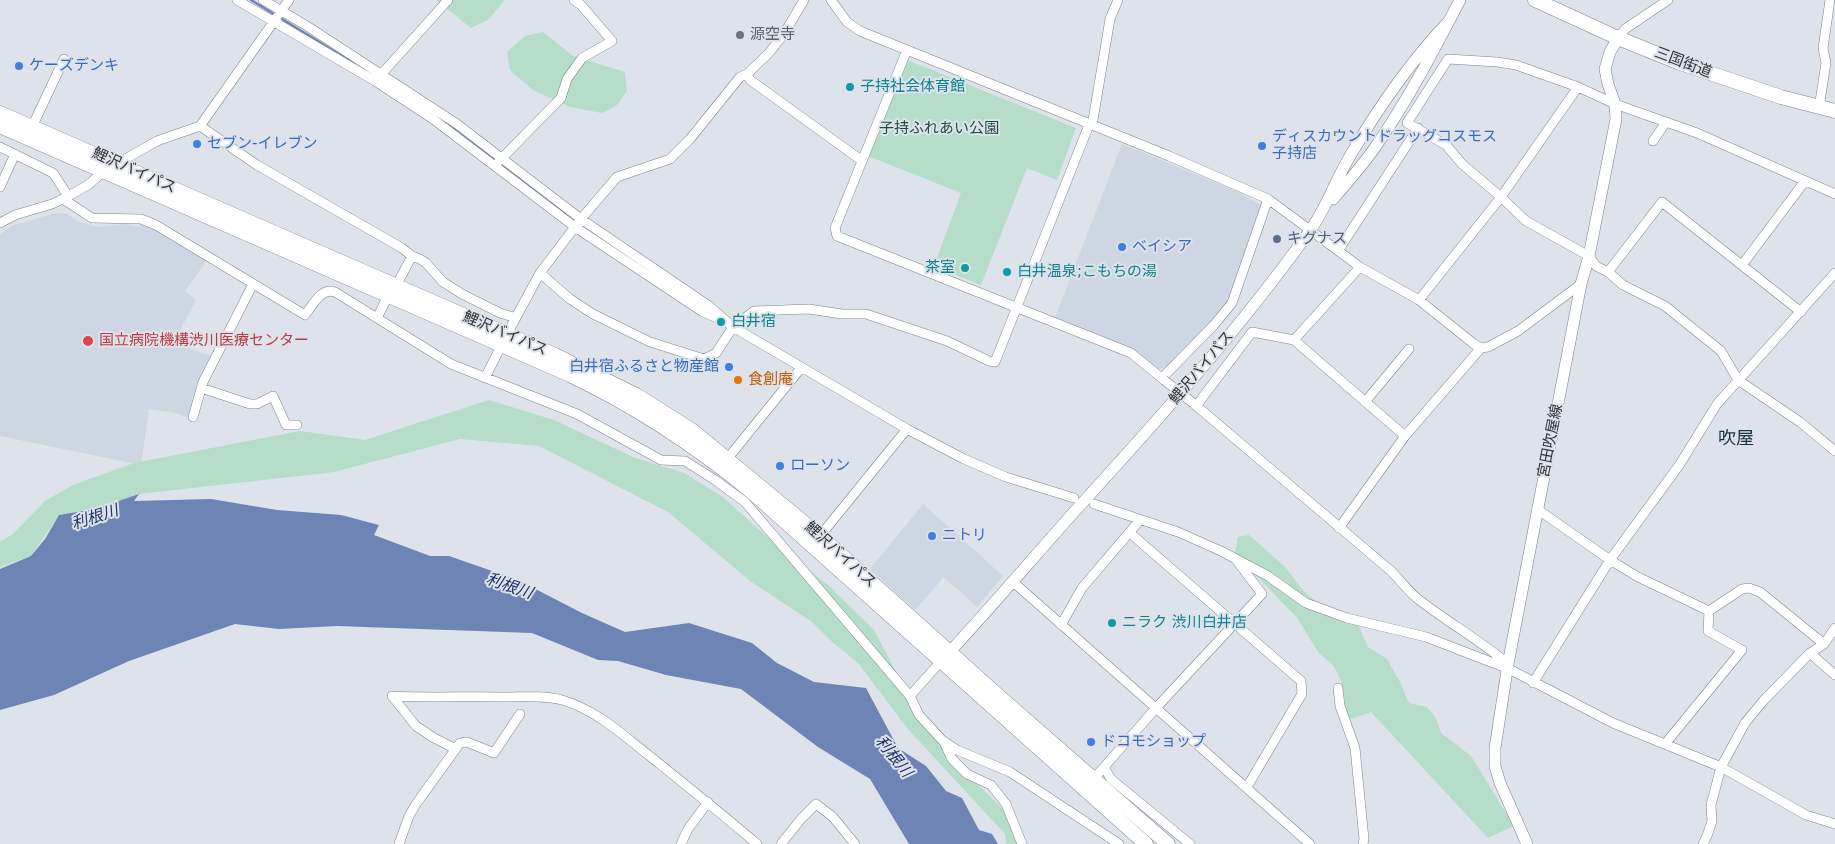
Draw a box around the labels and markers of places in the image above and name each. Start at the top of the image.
place label: 源空寺 [750,26,795,44]
marker: 源空寺 [734,29,746,41]
place label: ケーズデンキ [29,57,119,75]
marker: ケーズデンキ [13,60,25,72]
place label: 子持社会体育館 [860,78,965,96]
marker: 子持社会体育館 [844,81,856,93]
place label: ディスカウントドラッグコスモス 子持店 [1272,128,1497,163]
place label: セブン-イレブン [207,135,317,153]
marker: セブン-イレブン [191,138,203,150]
marker: ディスカウントドラッグコスモス 子持店 [1256,140,1268,152]
place label: キグナス [1287,230,1347,248]
marker: キグナス [1271,233,1283,245]
place label: ベイシア [1132,238,1192,256]
marker: ベイシア [1116,241,1128,253]
place label: 茶室 [925,259,955,277]
marker: 茶室 [959,262,971,274]
place label: 白井温泉;こもちの湯 [1017,263,1157,281]
marker: 白井温泉;こもちの湯 [1001,266,1013,278]
place label: 白井宿 [731,313,776,331]
marker: 白井宿 [715,316,727,328]
place label: 国立病院機構渋川医療センター [99,332,309,350]
marker: 国立病院機構渋川医療センター [81,334,95,348]
place label: 白井宿ふるさと物産館 [569,358,719,376]
marker: 白井宿ふるさと物産館 [723,361,735,373]
place label: 食創庵 [748,371,793,389]
marker: 食創庵 [732,374,744,386]
place label: ローソン [790,457,850,475]
marker: ローソン [774,460,786,472]
place label: ニトリ [942,527,987,545]
marker: ニトリ [926,530,938,542]
place label: ニラク 渋川白井店 [1122,614,1247,632]
marker: ニラク 渋川白井店 [1106,617,1118,629]
place label: ドコモショップ [1101,733,1206,751]
marker: ドコモショップ [1085,736,1097,748]

